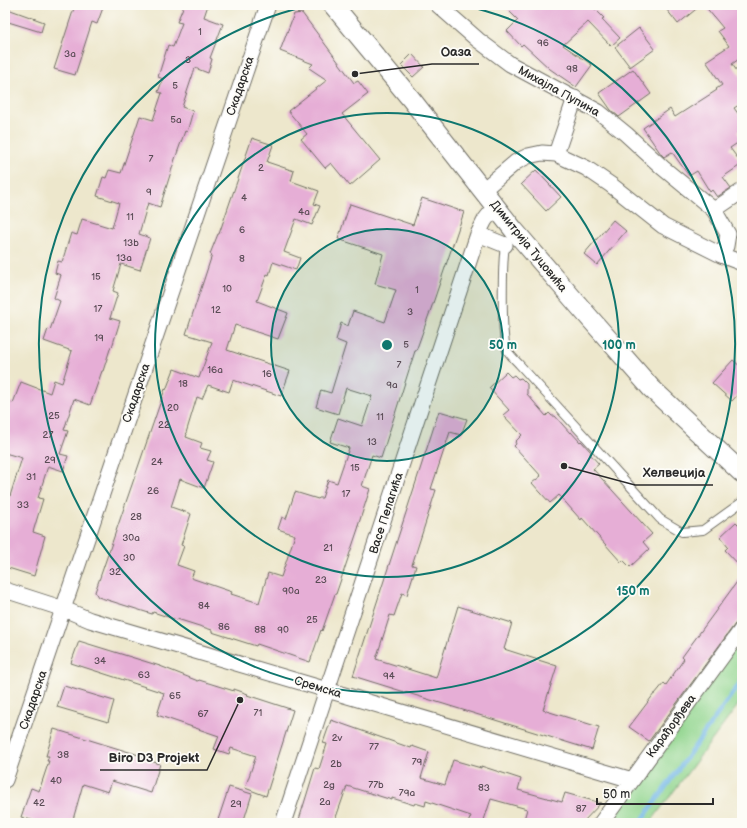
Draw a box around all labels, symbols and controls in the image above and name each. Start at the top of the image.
house number: 1 [198,26,202,38]
house number: 96 [537,37,549,49]
callout: Оаза [432,39,479,64]
text: Оаза [441,44,472,60]
house number: 3a [64,48,76,60]
house number: 3 [185,54,191,66]
street label: Скадарска [223,55,258,118]
street label: Михајла Пупина [515,63,602,120]
house number: 98 [566,63,578,75]
house number: 5 [172,80,178,92]
house number: 5a [170,114,182,126]
house number: 7 [149,153,154,165]
house number: 2 [258,162,264,174]
house number: 9 [146,186,152,198]
house number: 4 [241,192,247,204]
street label: Димитрија Туцовића [487,197,570,295]
house number: 4a [298,206,310,218]
house number: 11 [126,211,134,223]
house number: 6 [239,224,245,236]
house number: 13b [123,237,139,249]
house number: 13a [116,252,132,264]
house number: 8 [239,253,245,265]
house number: 15 [91,271,101,283]
house number: 10 [222,283,232,295]
house number: 1 [415,284,419,296]
house number: 17 [94,303,102,315]
house number: 12 [211,304,221,316]
house number: 3 [407,306,413,318]
house number: 19 [94,332,104,344]
centre of rings [380,338,394,352]
text: 50 m [489,338,517,353]
text: 100 m [602,338,636,353]
house number: 5 [403,339,409,351]
house number: 7 [397,359,402,371]
street label: Скадарска [119,362,154,425]
house number: 16a [207,364,223,376]
house number: 16 [262,368,272,380]
house number: 18 [178,378,188,390]
house number: 9a [386,379,398,391]
house number: 20 [167,402,179,414]
house number: 25 [48,410,60,422]
house number: 11 [376,411,384,423]
house number: 22 [158,419,170,431]
house number: 27 [43,429,53,441]
house number: 13 [367,436,377,448]
house number: 29 [44,454,56,466]
house number: 24 [151,456,163,468]
callout: Хелвеција [635,460,713,485]
house number: 15 [350,462,360,474]
text: Хелвеција [642,465,706,481]
house number: 31 [26,471,36,483]
street label: Васе Пелагића [366,471,407,556]
house number: 26 [147,485,159,497]
house number: 17 [342,488,350,500]
house number: 33 [17,499,29,511]
house number: 28 [130,511,142,523]
house number: 30a [122,532,140,544]
house number: 21 [323,542,333,554]
house number: 30 [123,552,135,564]
house number: 32 [109,566,121,578]
house number: 23 [315,574,327,586]
text: 150 m [617,584,649,599]
house number: 90a [282,585,300,597]
house number: 84 [198,600,210,612]
house number: 25 [306,614,318,626]
house number: 86 [218,621,230,633]
house number: 88 [254,624,266,636]
house number: 90 [277,624,289,636]
house number: 34 [94,655,106,667]
street label: Скадарска [16,669,51,732]
house number: 63 [138,669,150,681]
house number: 94 [383,670,395,682]
street label: Сремска [292,673,343,702]
house number: 65 [169,690,181,702]
street label: Карађорђева [643,692,699,761]
house number: 71 [254,707,263,719]
house number: 67 [197,708,209,720]
house number: 2v [332,732,343,744]
house number: 77 [369,741,379,753]
callout: Biro D3 Projekt [100,745,207,770]
house number: 38 [57,749,69,761]
text: Biro D3 Projekt [109,750,200,766]
house number: 79 [412,756,423,768]
house number: 2b [330,758,342,770]
house number: 40 [50,775,62,787]
house number: 2g [323,779,335,791]
house number: 77b [368,779,384,791]
scale bar [597,780,713,806]
house number: 83 [478,782,490,794]
house number: 79a [399,787,416,799]
text: 50 m [603,787,630,802]
house number: 2a [319,796,331,808]
house number: 42 [33,797,45,809]
house number: 29 [230,798,242,810]
house number: 87 [576,803,586,815]

